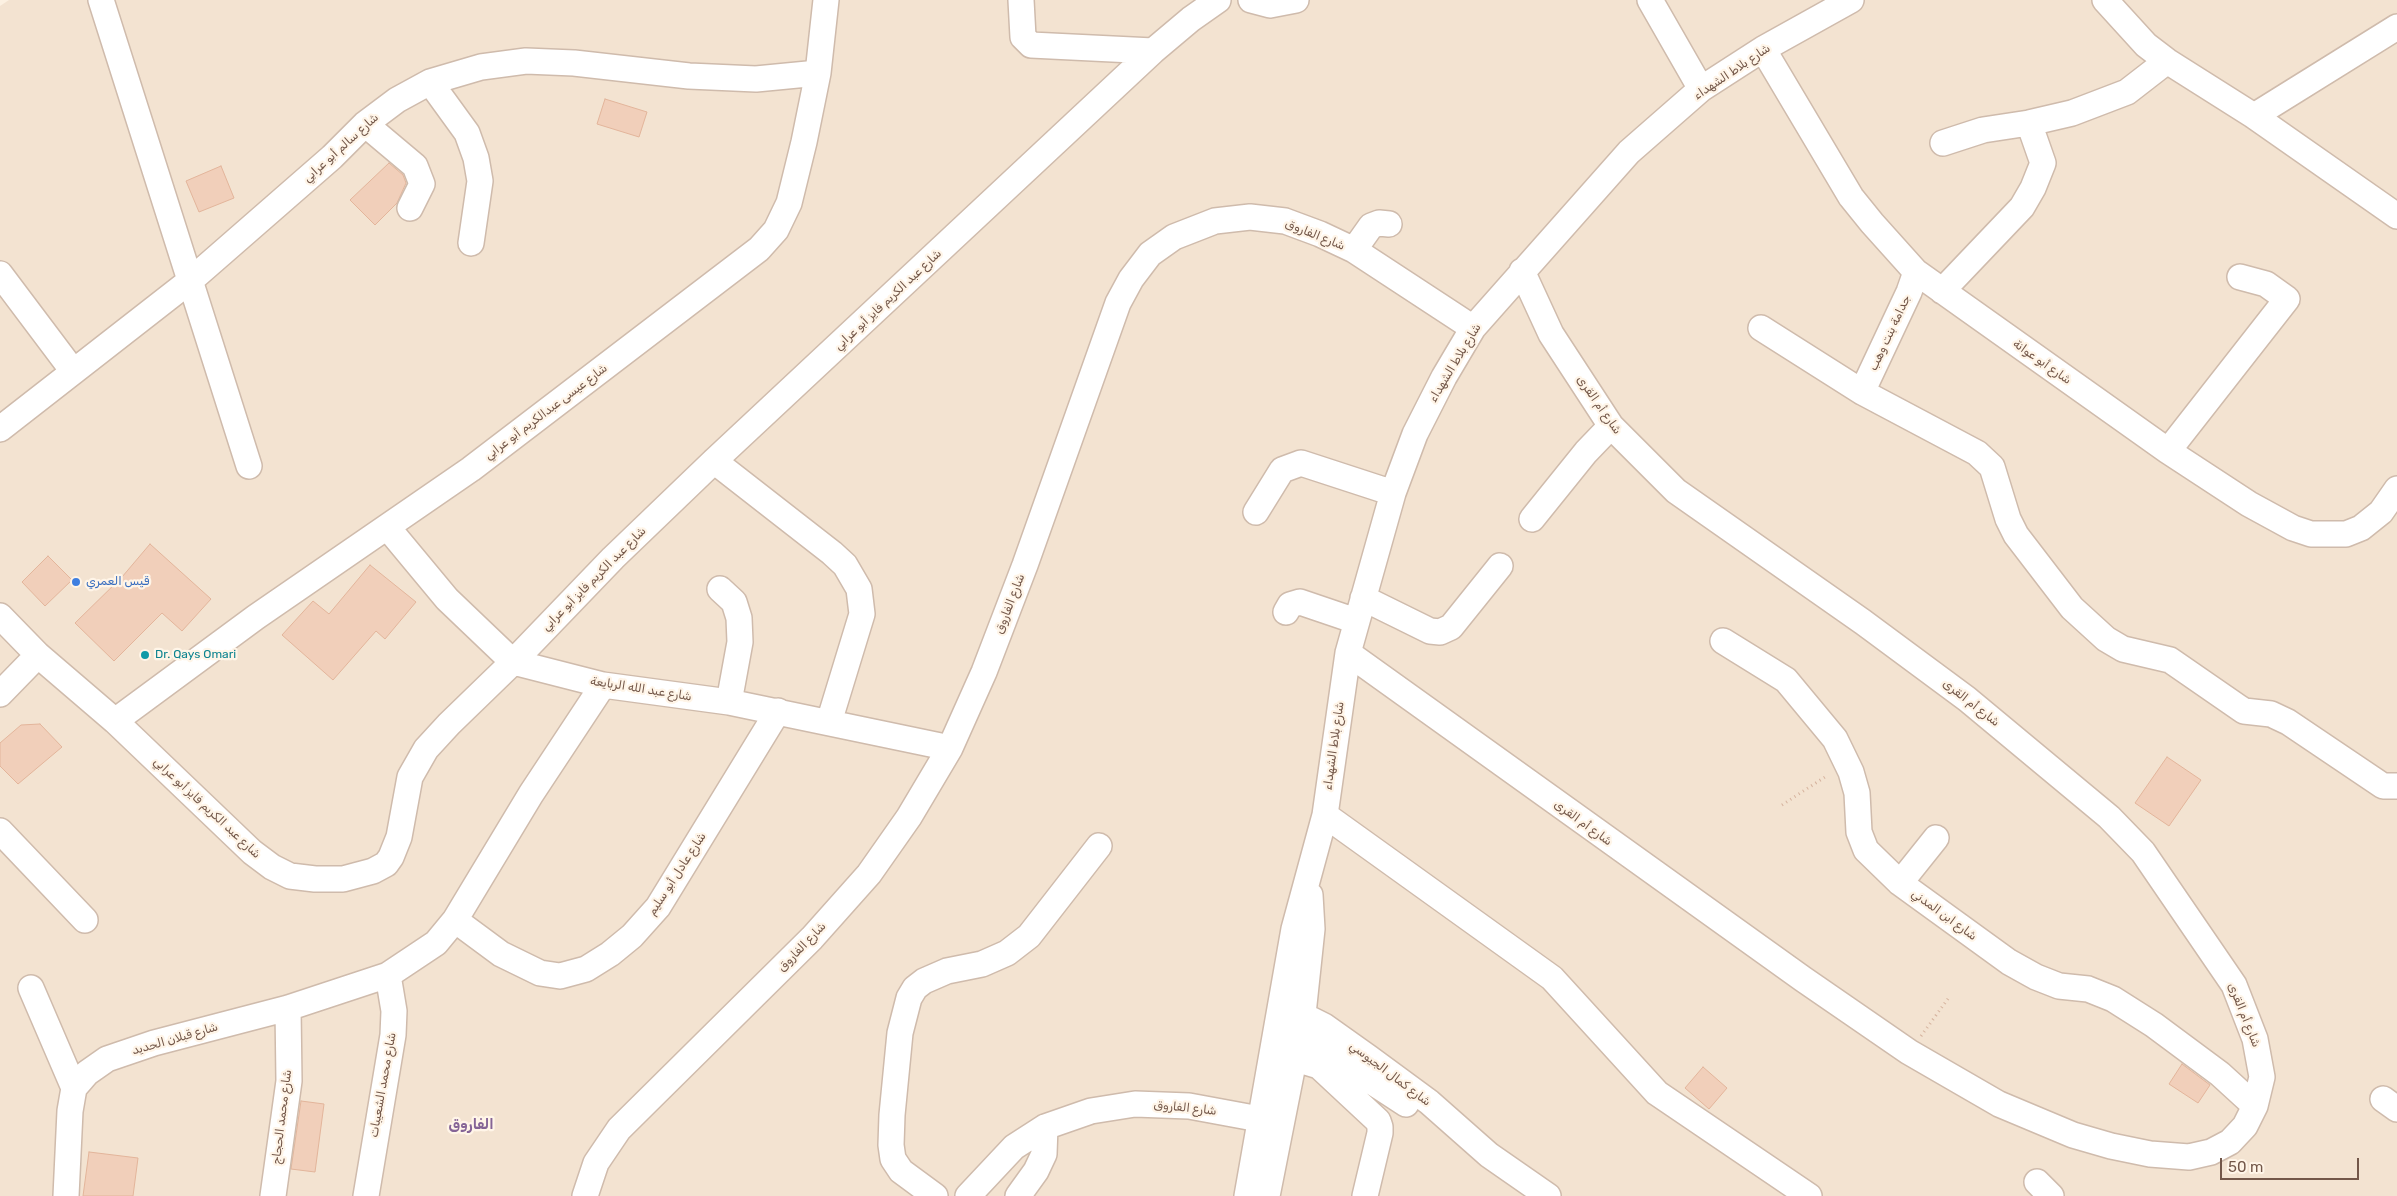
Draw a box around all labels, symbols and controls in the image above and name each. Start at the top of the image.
street label: شارع بلاط الشهداء [1691,41,1773,103]
street label: شارع سالم أبو عرابي [300,110,382,186]
street label: شارع الفاروق [1283,216,1347,254]
street label: شارع عبد الكريم فايز أبو عرابي [831,246,945,354]
street label: جدامة بنت وهب [1866,293,1914,373]
street label: شارع بلاط الشهداء [1426,321,1484,405]
street label: شارع أبو عوانة [2010,337,2074,387]
street label: شارع عيسى عبدالكريم أبو عرابي [482,361,610,463]
street label: شارع أم القرى [1574,373,1624,437]
street label: شارع عبد الكريم فايز أبو عرابي [539,524,649,634]
street label: شارع الفاروق [992,572,1028,636]
place label: قيس العمري [86,575,149,589]
marker: قيس العمري [70,576,82,588]
place label: Dr. Qays Omari [155,648,236,662]
marker: Dr. Qays Omari [139,649,151,661]
street label: شارع عبد الله الربايعة [589,674,693,704]
street label: شارع أم القرى [1940,676,2002,730]
street label: شارع بلاط الشهداء [1321,701,1347,791]
street label: شارع عبد الكريم فايز أبو عرابي [150,754,264,862]
street label: شارع أم القرى [1551,797,1615,849]
street label: شارع عادل أبو سليم [645,830,709,918]
street label: شارع ابن المدني [1908,886,1980,944]
street label: شارع الفاروق [775,919,829,975]
street label: شارع أم القرى [2225,981,2263,1049]
street label: شارع قبلان الحديد [130,1020,220,1058]
street label: شارع محمد الشعيبات [367,1031,399,1139]
street label: شارع كمال الجيوسي [1346,1039,1434,1109]
street label: شارع محمد الحجاج [269,1069,295,1165]
street label: شارع الفاروق [1153,1098,1217,1118]
district label: الفاروق [448,1117,494,1133]
scale bar [2222,1148,2361,1180]
text: 50 m [2228,1158,2263,1176]

